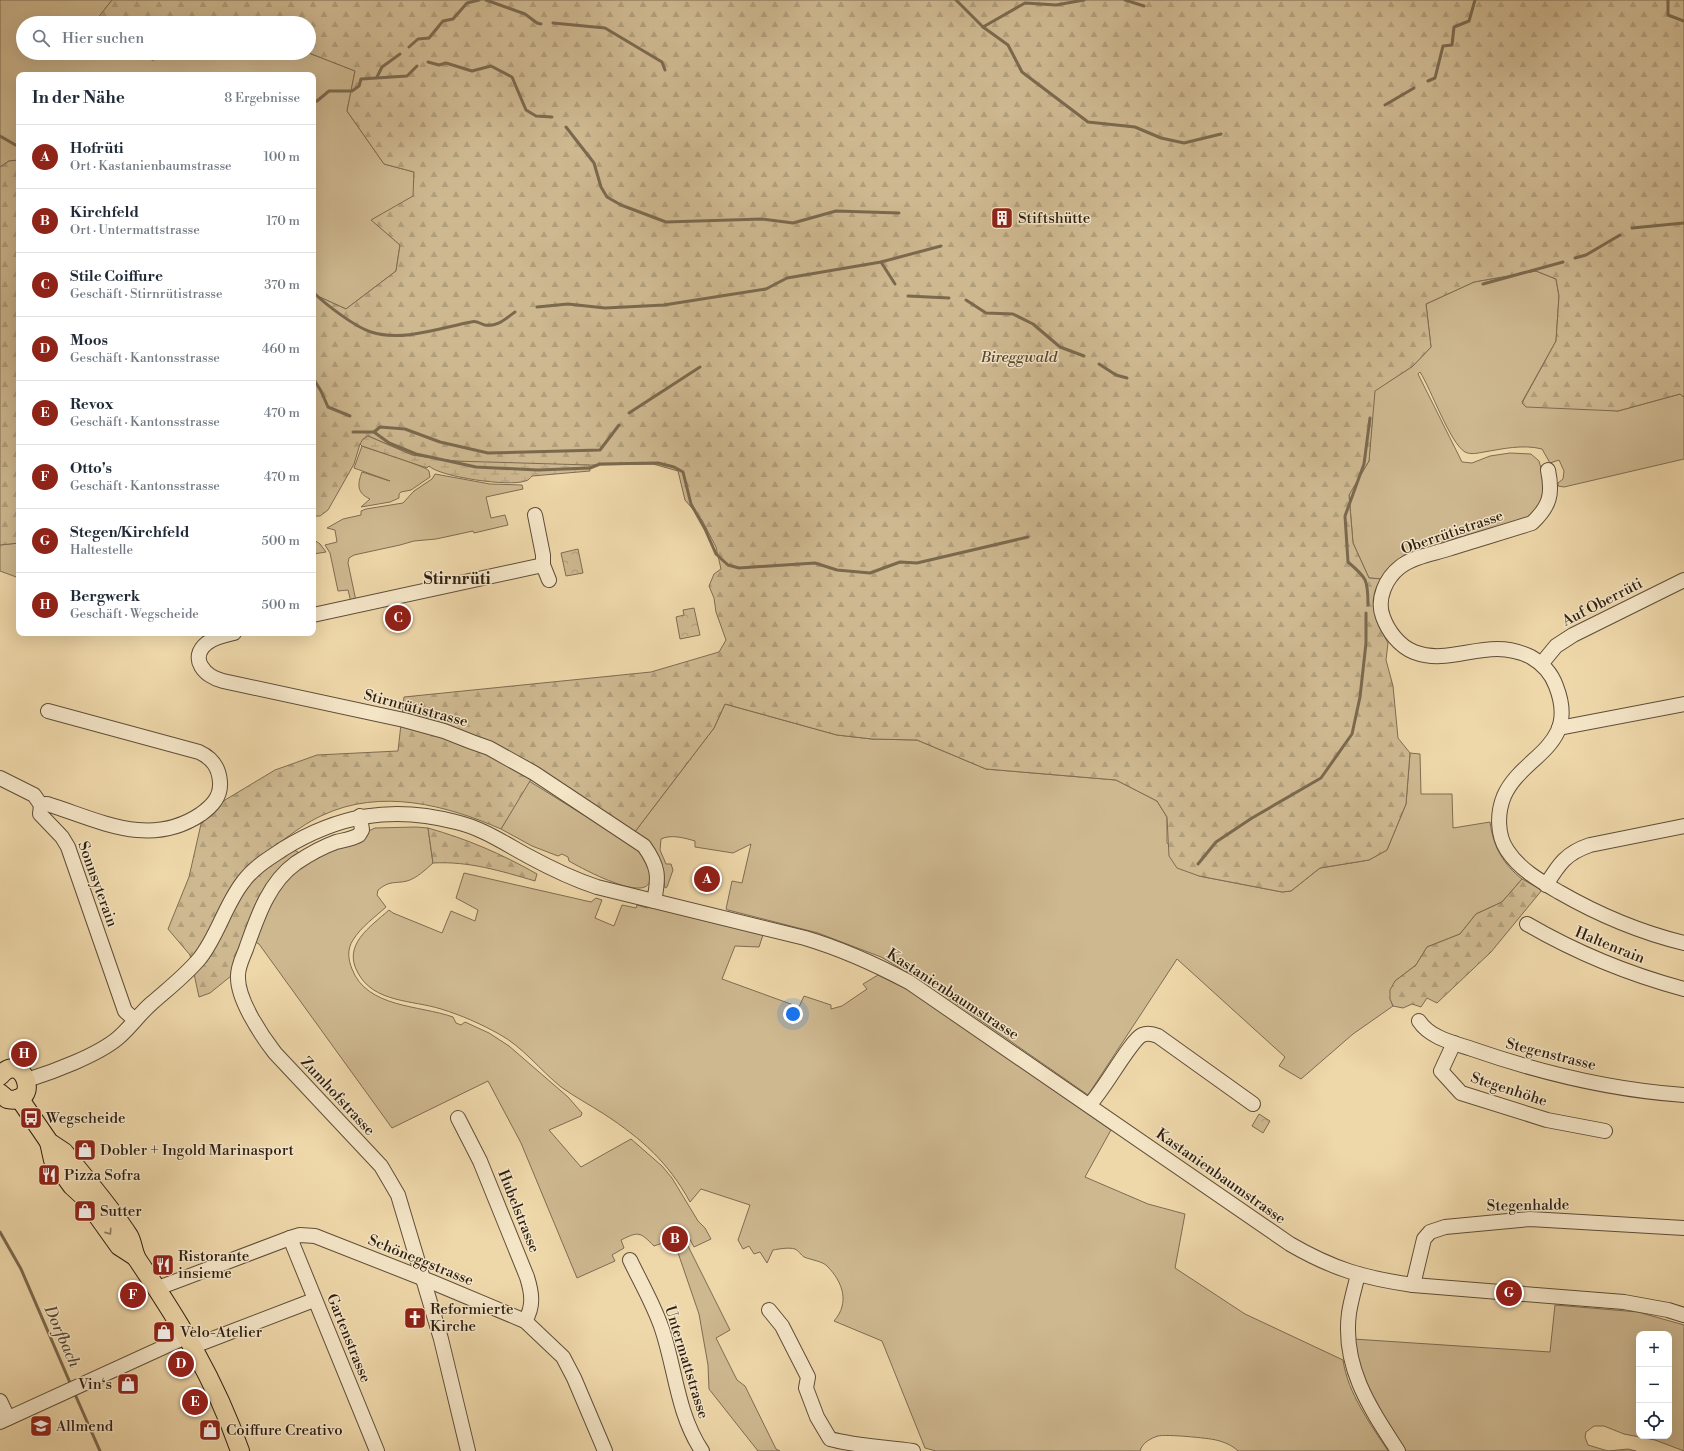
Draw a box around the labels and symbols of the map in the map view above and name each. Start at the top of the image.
building icon: Stiftshütte [989,205,1015,231]
place label: Stiftshütte [1018,209,1090,228]
park label: Bireggwald [980,348,1058,367]
street label: Oberrütistrasse [1398,506,1506,559]
district label: Stirnrüti [423,569,491,589]
street label: Auf Oberrüti [1558,574,1646,631]
pin: C [385,603,411,633]
street label: Stirnrütistrasse [362,685,470,732]
street label: Sonnsyterain [73,839,122,930]
pin: A [694,864,720,894]
street label: Haltenrain [1572,923,1648,968]
street label: Kastanienbaumstrasse [883,945,1022,1044]
your location [783,1004,803,1024]
street label: Stegenstrasse [1504,1034,1598,1075]
pin: H [11,1039,37,1069]
street label: Zumhofstrasse [296,1053,379,1140]
street label: Stegenhöhe [1468,1068,1550,1111]
bus stop icon: Wegscheide [18,1105,44,1131]
place label: Wegscheide [45,1109,126,1128]
street label: Kastanienbaumstrasse [1152,1124,1289,1228]
shop icon: Dobler + Ingold Marinasport [72,1137,98,1163]
place label: Dobler + Ingold Marinasport [100,1141,295,1160]
restaurant icon: Pizza Sofra [36,1162,62,1188]
place label: Pizza Sofra [64,1166,141,1185]
street label: Hubelstrasse [493,1167,544,1255]
street label: Stegenhalde [1487,1195,1569,1216]
shop icon: Sutter [72,1198,98,1224]
place label: Sutter [100,1202,142,1221]
pin: B [662,1224,688,1254]
one-way arrow [104,1227,111,1234]
street label: Schöneggstrasse [365,1231,476,1290]
place label: Ristorante insieme [178,1247,249,1283]
restaurant icon: Ristorante insieme [150,1252,176,1278]
pin: G [1496,1278,1522,1308]
pin: F [120,1280,146,1310]
street label: Gartenstrasse [322,1291,375,1385]
place label: Reformierte Kirche [430,1300,514,1336]
water label: Dorfbach [39,1301,85,1371]
street label: Untermattstrasse [660,1303,713,1421]
church icon: Reformierte Kirche [402,1305,428,1331]
shop icon: Velo-Atelier [151,1319,177,1345]
place label: Velo-Atelier [179,1323,263,1342]
pin: D [168,1349,194,1379]
shop icon: Vin‘s [115,1371,141,1397]
place label: Vin‘s [77,1375,112,1394]
pin: E [182,1387,208,1417]
school or university icon: Allmend [28,1413,54,1439]
place label: Allmend [55,1417,114,1436]
shop icon: Coiffure Creativo [197,1417,223,1443]
place label: Coiffure Creativo [226,1421,343,1440]

